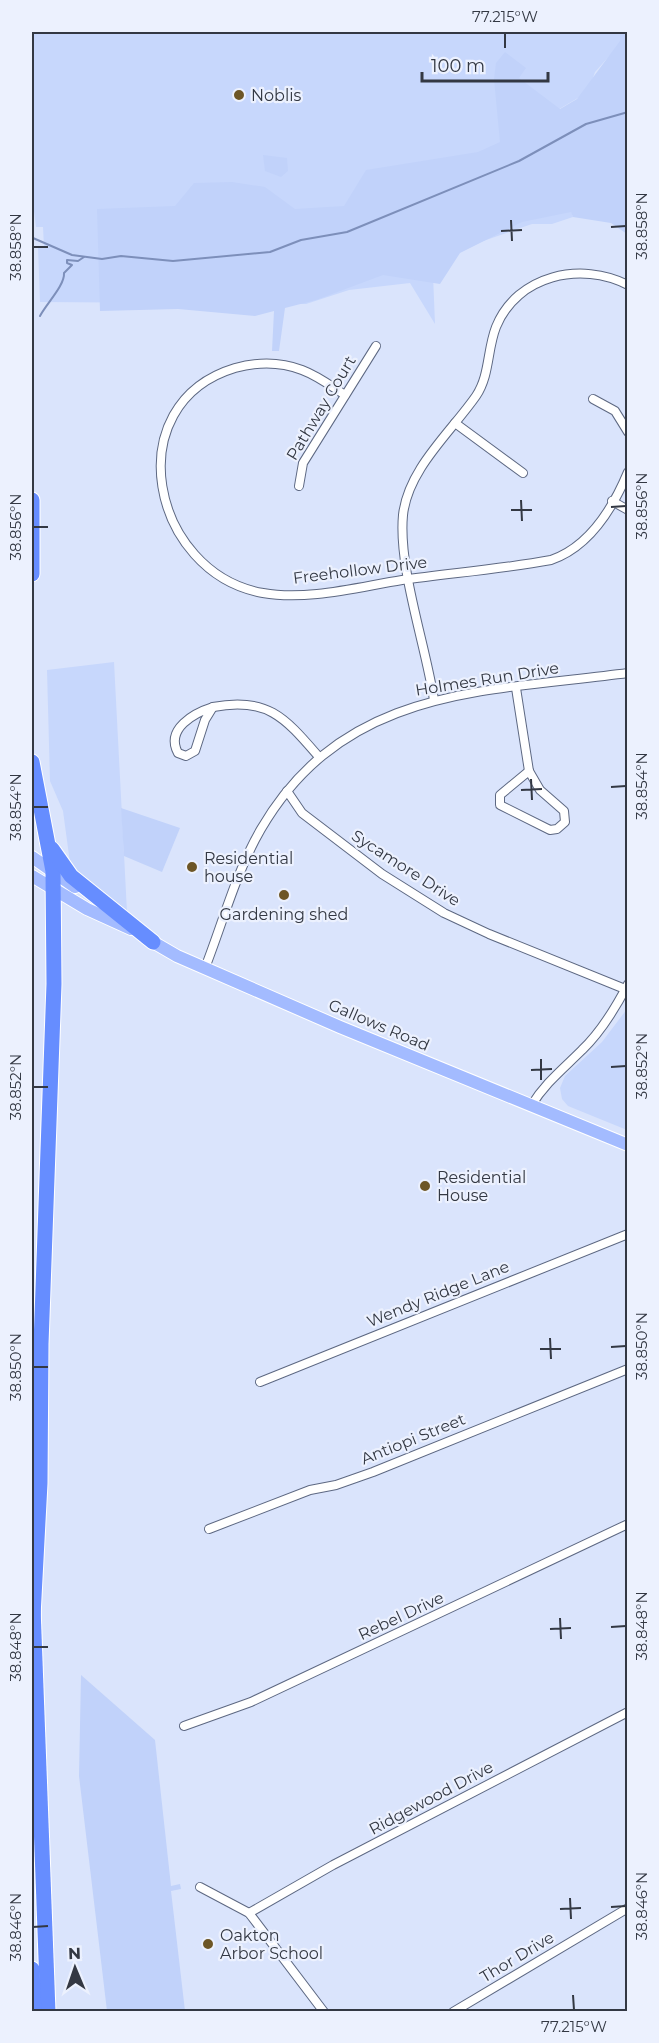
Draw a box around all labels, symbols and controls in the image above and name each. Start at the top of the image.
text: 77.215°W [472,7,538,26]
scale bar [422,45,548,83]
text: 100 m [431,55,485,77]
place label: Noblis [251,86,301,105]
marker: Noblis [232,88,246,102]
text: 38.858°N [632,192,651,260]
text: 38.858°N [6,213,25,281]
street label: Pathway Court [282,352,360,464]
text: 38.856°N [632,473,651,539]
text: 38.856°N [6,494,25,560]
street label: Freehollow Drive [292,552,428,588]
street label: Holmes Run Drive [414,658,560,700]
text: 38.854°N [632,752,651,820]
text: 38.854°N [6,773,25,841]
street label: Sycamore Drive [348,826,464,910]
place label: Residential house [204,849,293,886]
marker: Residential house [185,860,199,874]
marker: Gardening shed [277,888,291,902]
place label: Gardening shed [220,905,348,924]
street label: Gallows Road [326,995,432,1055]
text: 38.852°N [632,1033,651,1099]
text: 38.852°N [6,1054,25,1120]
place label: Residential House [437,1168,526,1205]
marker: Residential House [418,1179,432,1193]
street label: Wendy Ridge Lane [364,1257,512,1331]
text: 38.850°N [632,1312,651,1380]
text: 38.850°N [6,1333,25,1401]
street label: Antiopi Street [358,1409,468,1469]
street label: Rebel Drive [355,1588,447,1644]
text: 38.848°N [632,1591,651,1661]
text: 38.848°N [6,1612,25,1682]
street label: Ridgewood Drive [366,1757,496,1839]
text: 38.846°N [632,1872,651,1940]
text: 38.846°N [6,1893,25,1961]
place label: Oakton Arbor School [220,1926,323,1963]
street label: Thor Drive [477,1928,557,1986]
marker: Oakton Arbor School [201,1937,215,1951]
north arrow [45,1938,105,1998]
text: N [68,1944,81,1963]
text: 77.215°W [541,2017,607,2036]

